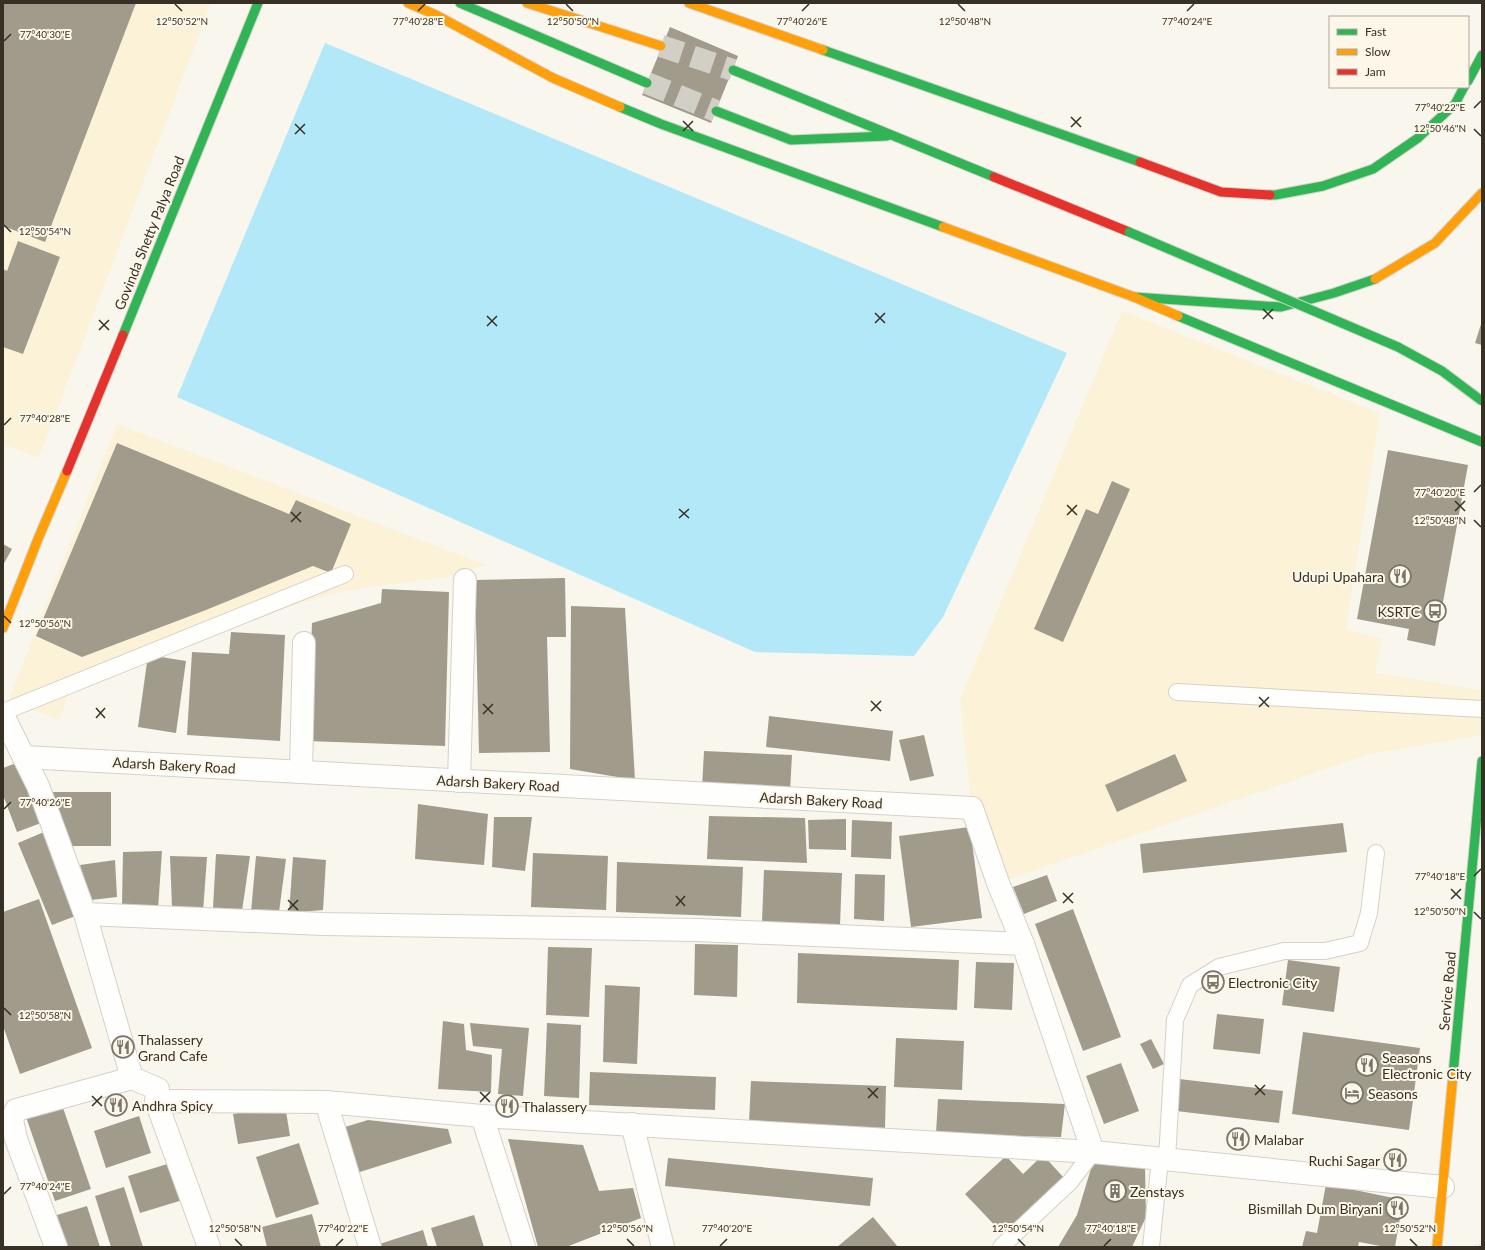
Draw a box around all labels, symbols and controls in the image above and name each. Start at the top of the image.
text: 12°50'52"N [156,15,208,27]
text: 77°40'28"E [393,15,443,27]
text: 12°50'50"N [547,15,599,27]
text: 77°40'26"E [777,15,827,27]
text: 12°50'48"N [939,15,991,27]
text: 77°40'24"E [1162,15,1212,27]
legend [1329,16,1469,88]
text: Fast [1365,24,1387,39]
text: 77°40'30"E [20,28,70,40]
text: Slow [1365,44,1391,59]
text: Jam [1365,64,1386,79]
text: 77°40'22"E [1415,101,1465,113]
text: 12°50'46"N [1414,122,1466,134]
street label: Govinda Shetty Palya Road [110,154,188,312]
text: 12°50'54"N [19,225,71,237]
text: 77°40'28"E [20,412,70,424]
text: 77°40'20"E [1415,486,1465,498]
text: 12°50'48"N [1414,514,1466,526]
restaurant icon: Udupi Upahara [1387,563,1413,589]
place label: Udupi Upahara [1292,568,1384,585]
bus stop icon: KSRTC [1422,598,1448,624]
place label: KSRTC [1378,603,1421,620]
text: 12°50'56"N [19,617,71,629]
street label: Adarsh Bakery Road [112,753,236,777]
street label: Adarsh Bakery Road [436,771,560,795]
street label: Adarsh Bakery Road [759,788,883,812]
text: 77°40'26"E [20,796,70,808]
text: 77°40'18"E [1415,870,1465,882]
text: 12°50'50"N [1414,905,1466,917]
street label: Service Road [1435,951,1459,1031]
bus stop icon: Electronic City [1200,969,1226,995]
place label: Electronic City [1228,974,1318,991]
text: 12°50'58"N [19,1009,71,1021]
place label: Thalassery Grand Cafe [138,1031,208,1064]
restaurant icon: Thalassery Grand Cafe [110,1034,136,1060]
place label: Seasons Electronic City [1382,1049,1472,1082]
restaurant icon: Seasons Electronic City [1354,1052,1380,1078]
hotel icon: Seasons [1339,1080,1365,1106]
place label: Seasons [1368,1085,1418,1102]
restaurant icon: Andhra Spicy [103,1092,129,1118]
restaurant icon: Thalassery [494,1093,520,1119]
place label: Andhra Spicy [132,1097,214,1114]
place label: Thalassery [522,1098,588,1115]
restaurant icon: Malabar [1225,1126,1251,1152]
place label: Malabar [1254,1131,1304,1148]
restaurant icon: Ruchi Sagar [1382,1147,1408,1173]
place label: Ruchi Sagar [1308,1152,1380,1169]
building icon: Zenstays [1102,1178,1128,1204]
text: 77°40'24"E [20,1180,70,1192]
place label: Zenstays [1130,1183,1184,1200]
restaurant icon: Bismillah Dum Biryani [1384,1195,1410,1221]
place label: Bismillah Dum Biryani [1248,1200,1382,1217]
text: 12°50'58"N [209,1222,261,1234]
text: 77°40'22"E [318,1222,368,1234]
text: 12°50'56"N [601,1222,653,1234]
text: 77°40'20"E [702,1222,752,1234]
text: 12°50'54"N [992,1222,1044,1234]
text: 77°40'18"E [1086,1222,1136,1234]
text: 12°50'52"N [1384,1222,1436,1234]

